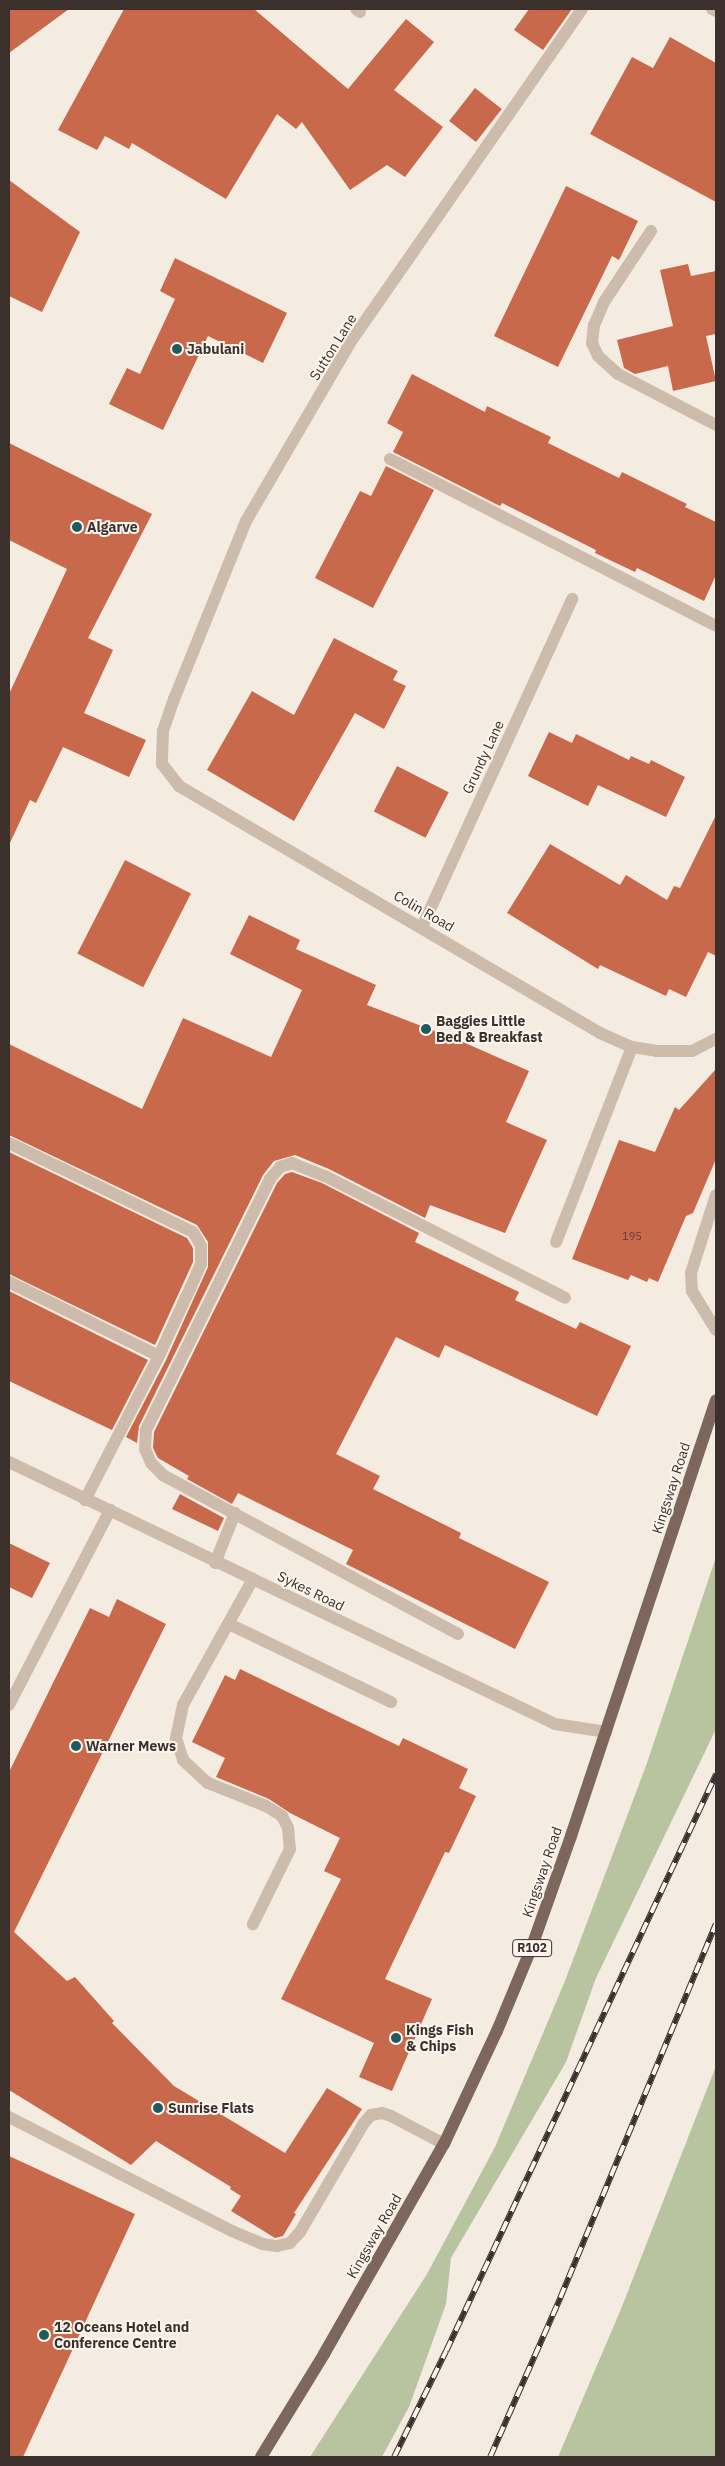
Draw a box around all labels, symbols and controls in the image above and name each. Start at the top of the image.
street label: Sutton Lane [306,311,360,383]
place label: Jabulani [187,341,244,357]
marker: Jabulani [171,343,183,355]
place label: Algarve [87,519,138,535]
marker: Algarve [71,521,83,533]
street label: Grundy Lane [459,718,507,796]
street label: Colin Road [391,887,457,935]
place label: Baggies Little Bed & Breakfast [436,1013,543,1046]
marker: Baggies Little Bed & Breakfast [420,1023,432,1035]
house number: 195 [622,1229,642,1243]
street label: Kingsway Road [648,1440,694,1536]
street label: Sykes Road [275,1568,347,1614]
place label: Warner Mews [86,1738,176,1754]
marker: Warner Mews [70,1740,82,1752]
street label: Kingsway Road [519,1824,565,1920]
road number: R102 [512,1939,552,1958]
place label: Kings Fish & Chips [406,2022,474,2054]
marker: Kings Fish & Chips [390,2032,402,2044]
place label: Sunrise Flats [168,2100,254,2116]
marker: Sunrise Flats [152,2102,164,2114]
street label: Kingsway Road [343,2191,405,2281]
place label: 12 Oceans Hotel and Conference Centre [54,2319,189,2352]
marker: 12 Oceans Hotel and Conference Centre [38,2329,50,2341]

